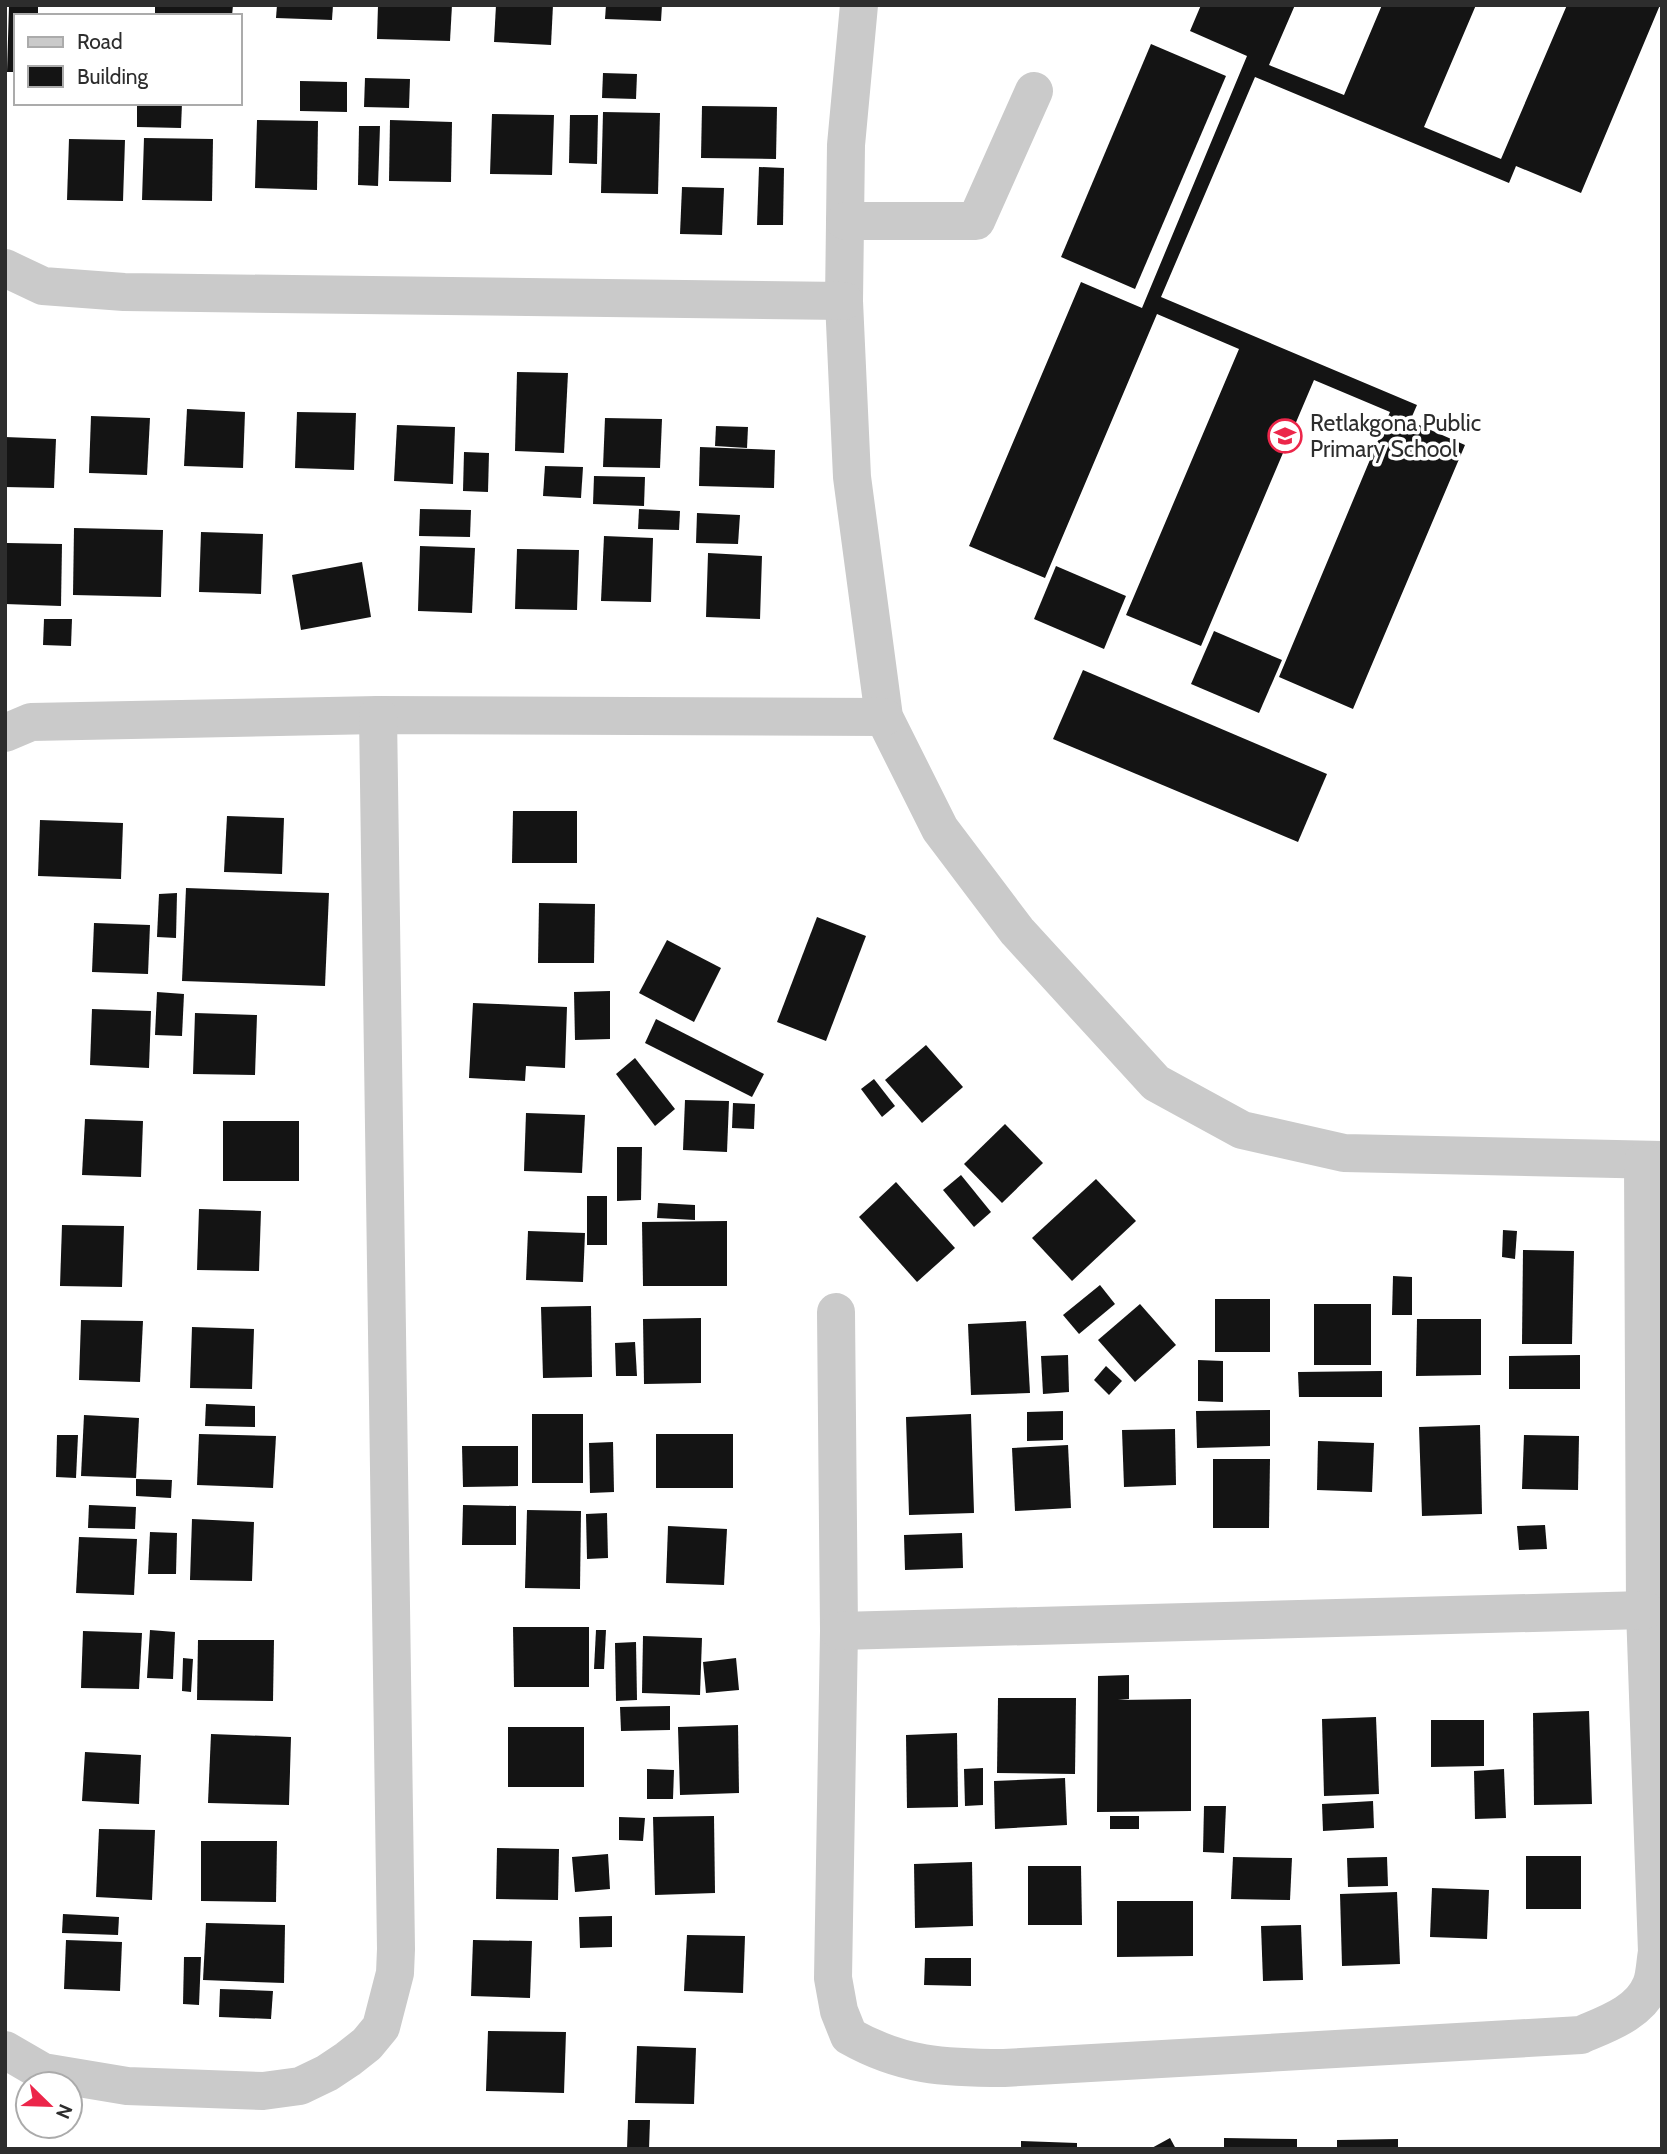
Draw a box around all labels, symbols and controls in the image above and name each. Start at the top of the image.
legend [14,14,242,105]
text: Road [77,29,123,54]
text: Building [77,64,149,89]
place label: Retlakgona Public Primary School [1310,409,1481,463]
school or university icon: Retlakgona Public Primary School [1266,417,1304,455]
north arrow [14,2070,84,2140]
text: N [51,2101,77,2122]

